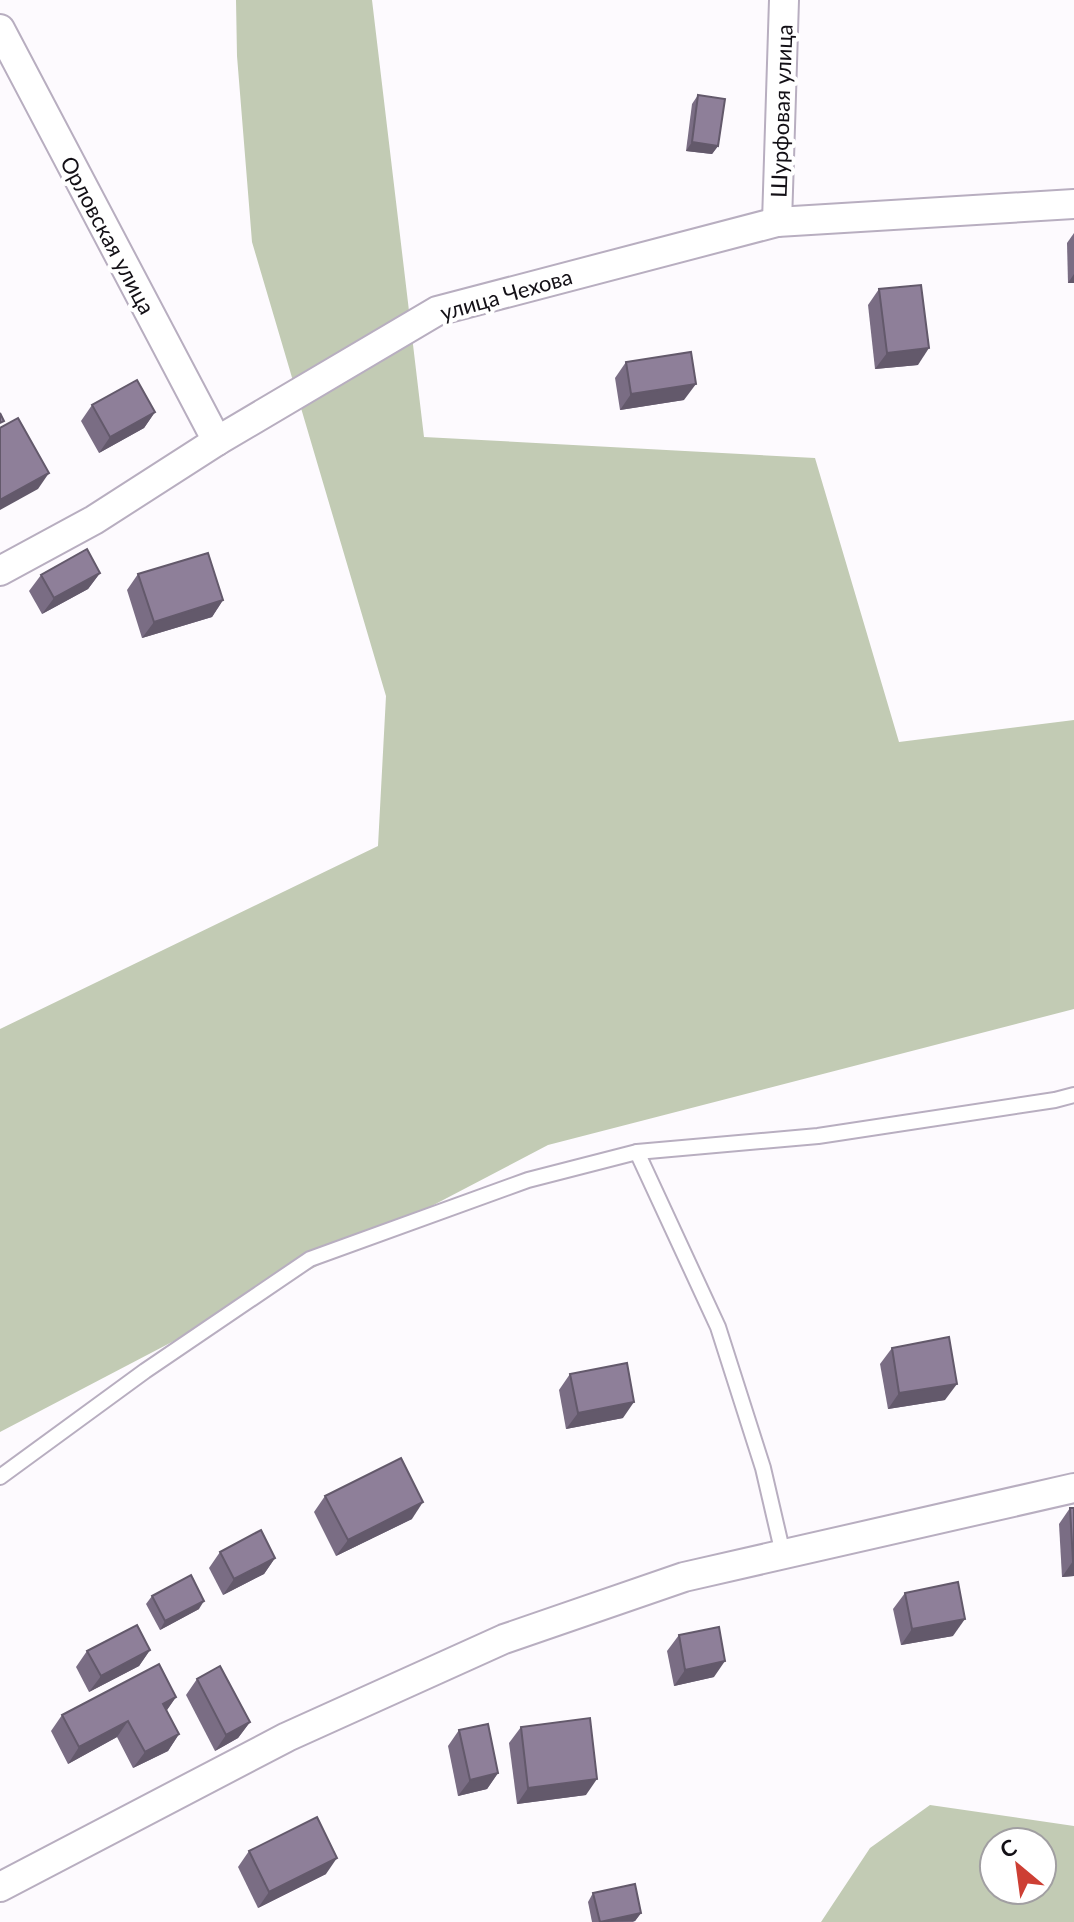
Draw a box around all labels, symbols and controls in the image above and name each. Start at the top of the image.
street label: Шурфовая улица [764,24,798,198]
street label: Орловская улица [55,151,161,319]
street label: улица Чехова [437,262,575,326]
north arrow [978,1826,1058,1906]
text: С [995,1833,1021,1863]

